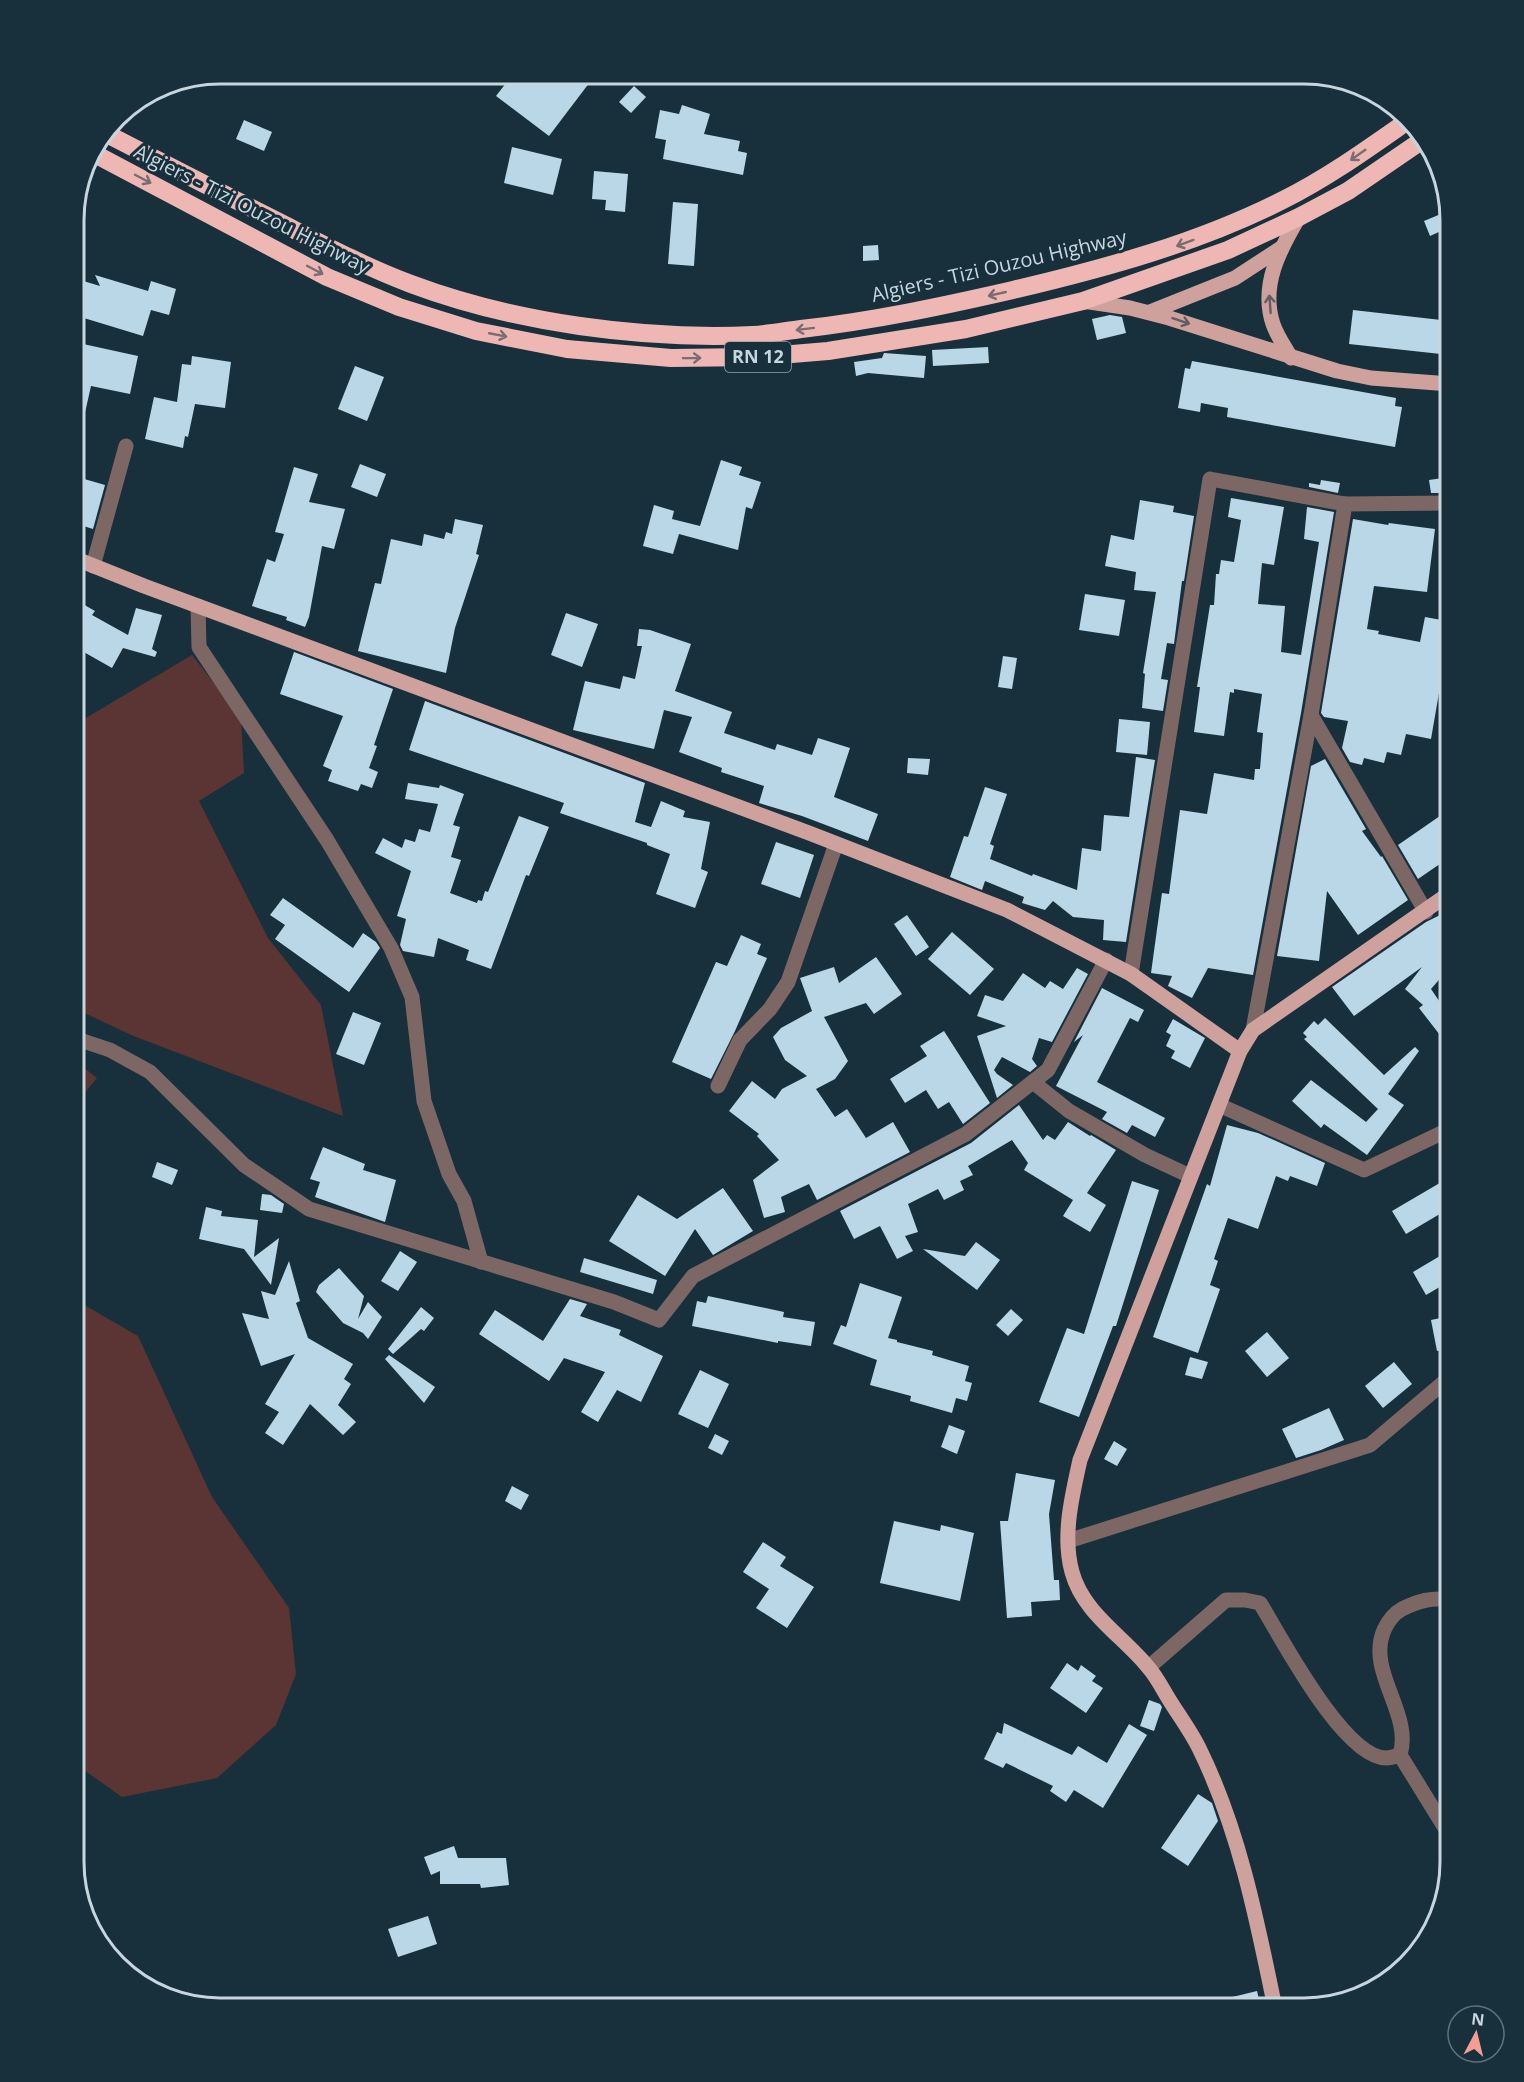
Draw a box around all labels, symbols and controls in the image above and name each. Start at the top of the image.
street label: Algiers - Tizi Ouzou Highway [130,137,376,280]
one-way arrow [1351,149,1367,161]
one-way arrow [134,173,151,185]
street label: Algiers - Tizi Ouzou Highway [869,223,1130,308]
one-way arrow [1176,238,1194,249]
one-way arrow [306,264,323,276]
one-way arrow [987,288,1006,300]
one-way arrow [1265,295,1276,314]
one-way arrow [1171,317,1190,328]
one-way arrow [795,324,815,335]
one-way arrow [488,330,508,341]
road number: RN 12 [725,342,791,372]
one-way arrow [681,352,701,364]
north arrow [1446,2004,1506,2064]
text: N [1470,2007,1486,2031]

